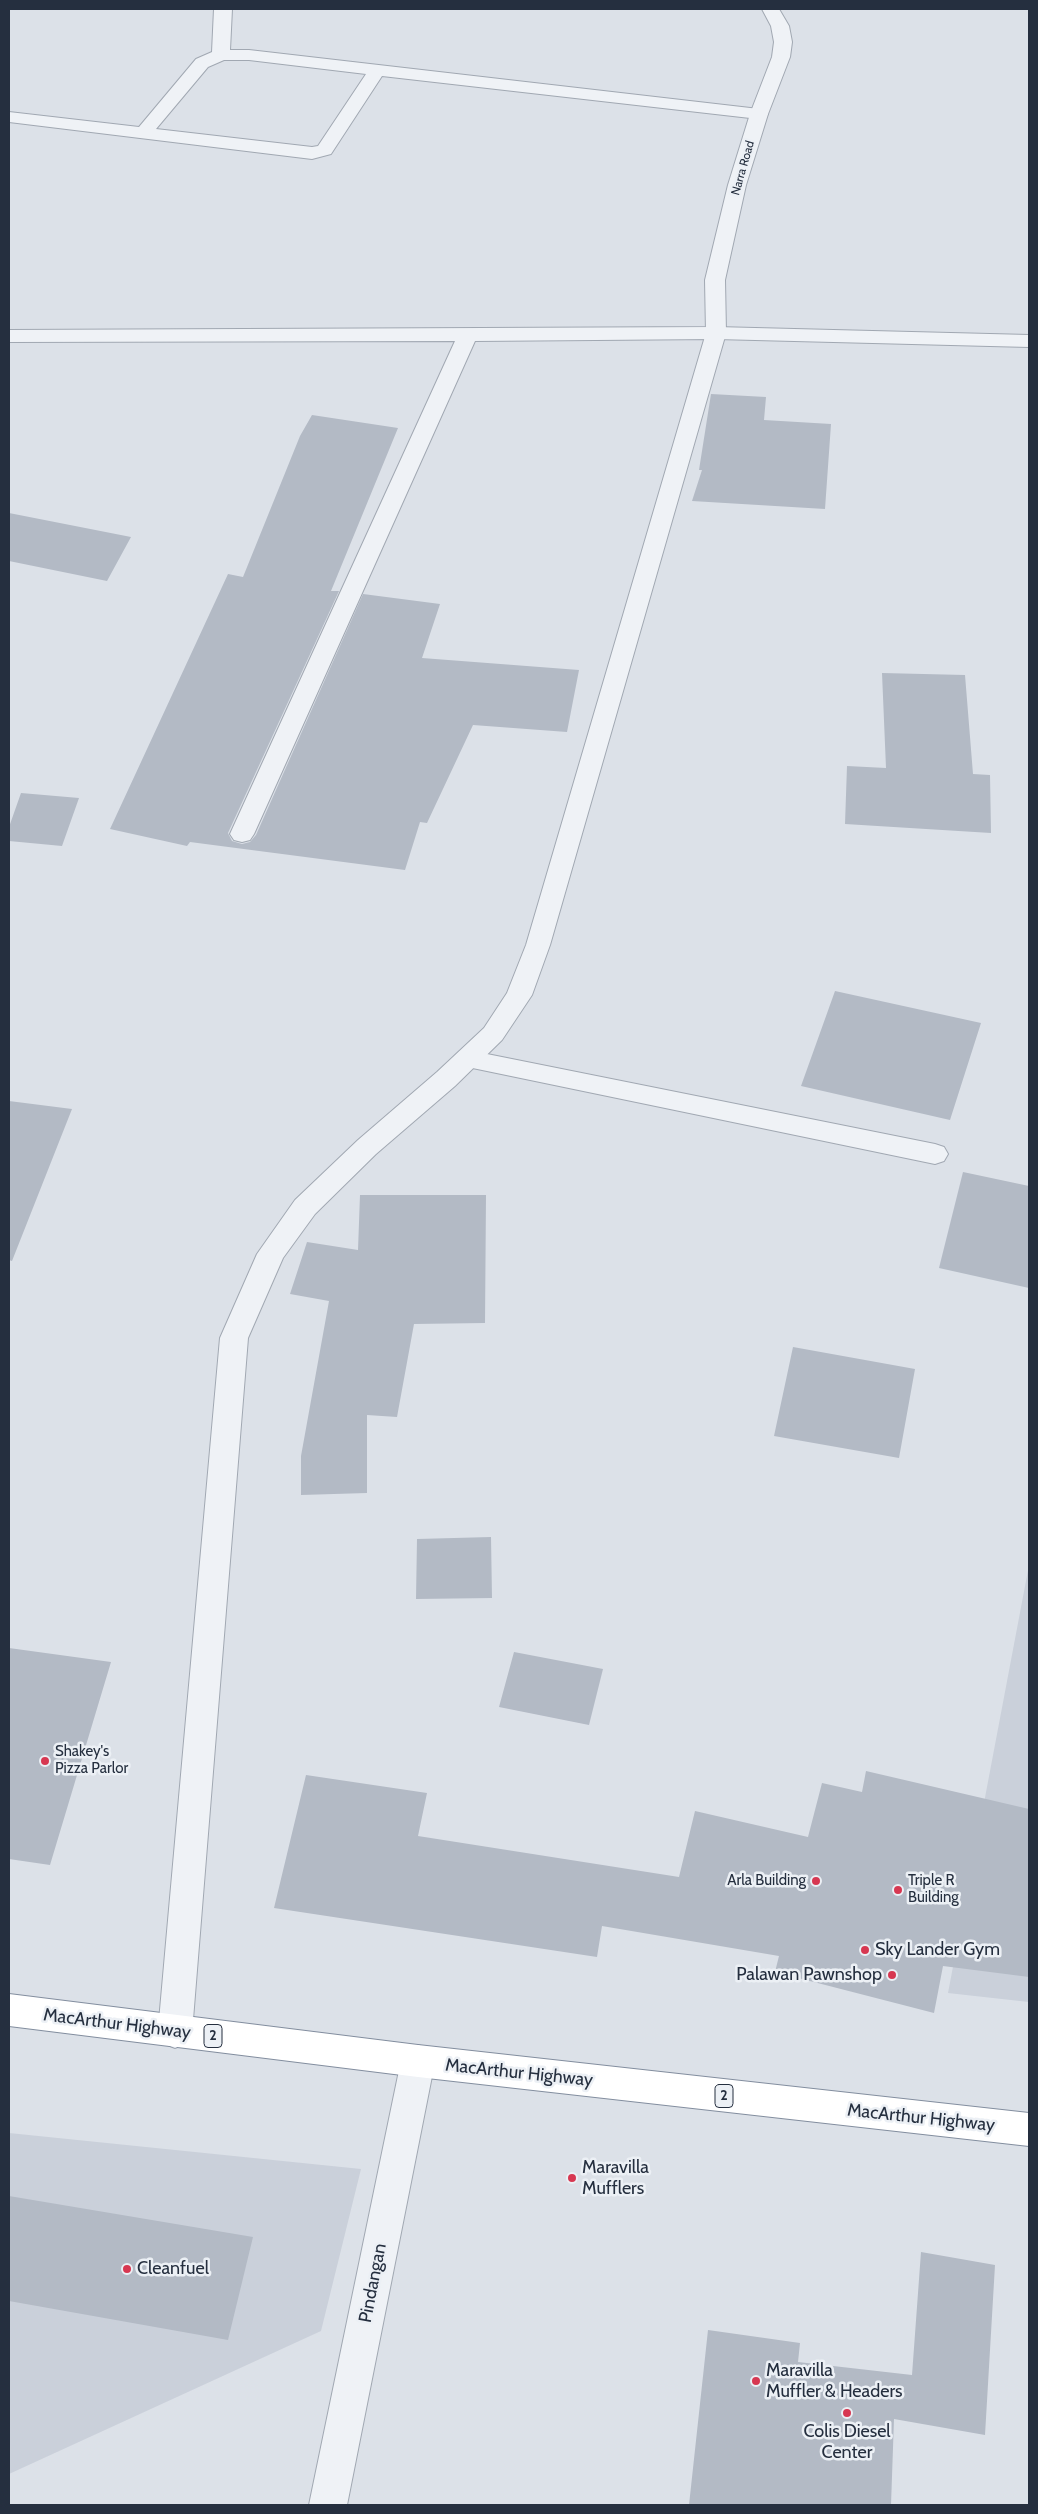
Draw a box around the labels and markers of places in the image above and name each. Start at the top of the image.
place label: Shakey's Pizza Parlor [55,1743,128,1778]
marker: Shakey's Pizza Parlor [39,1755,51,1767]
place label: Arla Building [727,1872,806,1890]
place label: Triple R Building [908,1872,959,1907]
marker: Arla Building [810,1875,822,1887]
marker: Triple R Building [892,1884,904,1896]
place label: Sky Lander Gym [875,1939,1000,1961]
marker: Sky Lander Gym [859,1944,871,1956]
place label: Palawan Pawnshop [736,1964,882,1986]
marker: Palawan Pawnshop [886,1969,898,1981]
place label: Maravilla Mufflers [582,2157,649,2200]
marker: Maravilla Mufflers [566,2172,578,2184]
place label: Cleanfuel [137,2258,209,2280]
marker: Cleanfuel [121,2263,133,2275]
place label: Maravilla Muffler & Headers [766,2360,903,2402]
marker: Maravilla Muffler & Headers [750,2375,762,2387]
marker: Colis Diesel Center [841,2407,853,2419]
place label: Colis Diesel Center [803,2421,891,2464]

